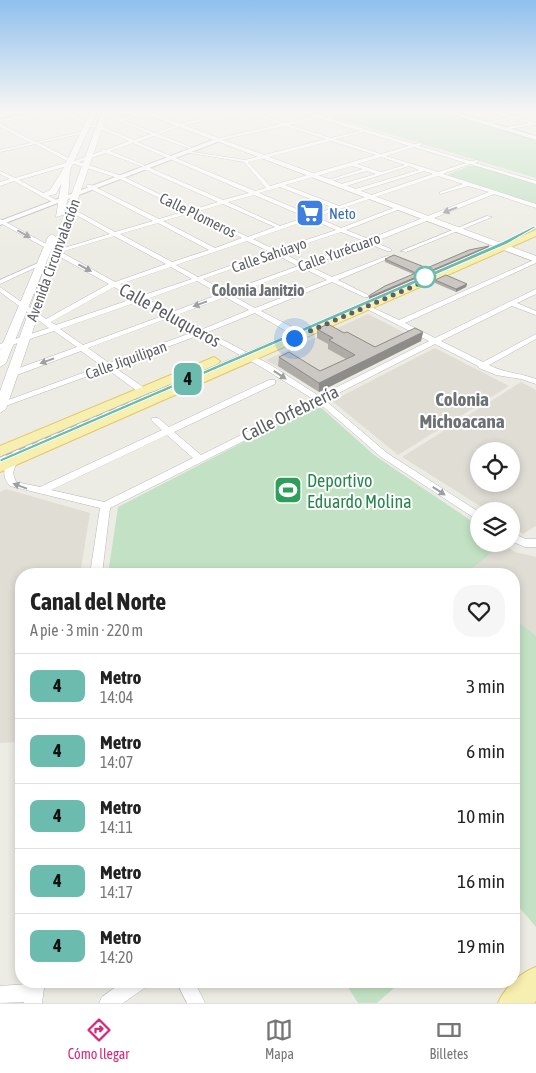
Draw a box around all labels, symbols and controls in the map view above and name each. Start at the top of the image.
street label: Calle Plomeros [157,189,239,241]
street label: Avenida Circunvalación [23,196,83,324]
supermarket icon: Neto [295,198,325,228]
place label: Neto [329,205,356,222]
one-way arrow [442,206,457,214]
street label: Calle Yurécuaro [295,229,383,275]
one-way arrow [17,230,31,238]
street label: Calle Sahúayo [229,234,309,276]
one-way arrow [78,264,92,272]
unlabelled marker [414,266,436,288]
street label: Calle Peluqueros [116,279,224,351]
district label: Colonia Janitzio [212,281,305,299]
one-way arrow [192,301,207,308]
your location [282,326,307,351]
street label: Calle Jiquilipan [83,337,169,383]
one-way arrow [39,357,54,365]
line badge: 4 [172,363,204,395]
text: 4 [184,368,192,389]
one-way arrow [273,370,286,380]
street label: Calle Orfebrería [238,381,342,445]
district label: Colonia Michoacana [419,388,505,432]
map controls [470,442,520,552]
button: locate [470,442,520,492]
place label: Deportivo Eduardo Molina [307,470,412,512]
sports icon: Deportivo Eduardo Molina [273,475,303,505]
one-way arrow [12,482,27,490]
one-way arrow [432,486,446,496]
button: layers [470,502,520,552]
button: heart [453,585,505,637]
text: Canal del Norte [30,588,166,615]
text: A pie · 3 min · 220 m [30,621,143,639]
text: Metro [100,666,141,688]
text: 4 [53,675,62,696]
text: 3 min [466,675,505,697]
text: 14:04 [100,688,133,706]
text: Metro [100,731,141,753]
text: 4 [53,740,62,761]
text: 6 min [466,740,505,762]
text: 14:07 [100,753,133,771]
text: Metro [100,796,141,818]
text: 4 [53,805,62,826]
text: 10 min [457,805,505,827]
text: 14:11 [100,818,133,836]
text: Metro [100,861,141,883]
text: 4 [53,870,62,891]
text: 16 min [457,870,505,892]
text: 14:17 [100,883,133,901]
text: Metro [100,926,141,948]
text: 4 [53,935,62,956]
text: 19 min [457,935,505,957]
text: 14:20 [100,948,133,966]
tab: Cómo llegar [68,1016,129,1062]
tab: Mapa [265,1016,294,1062]
tab: Billetes [430,1016,468,1062]

